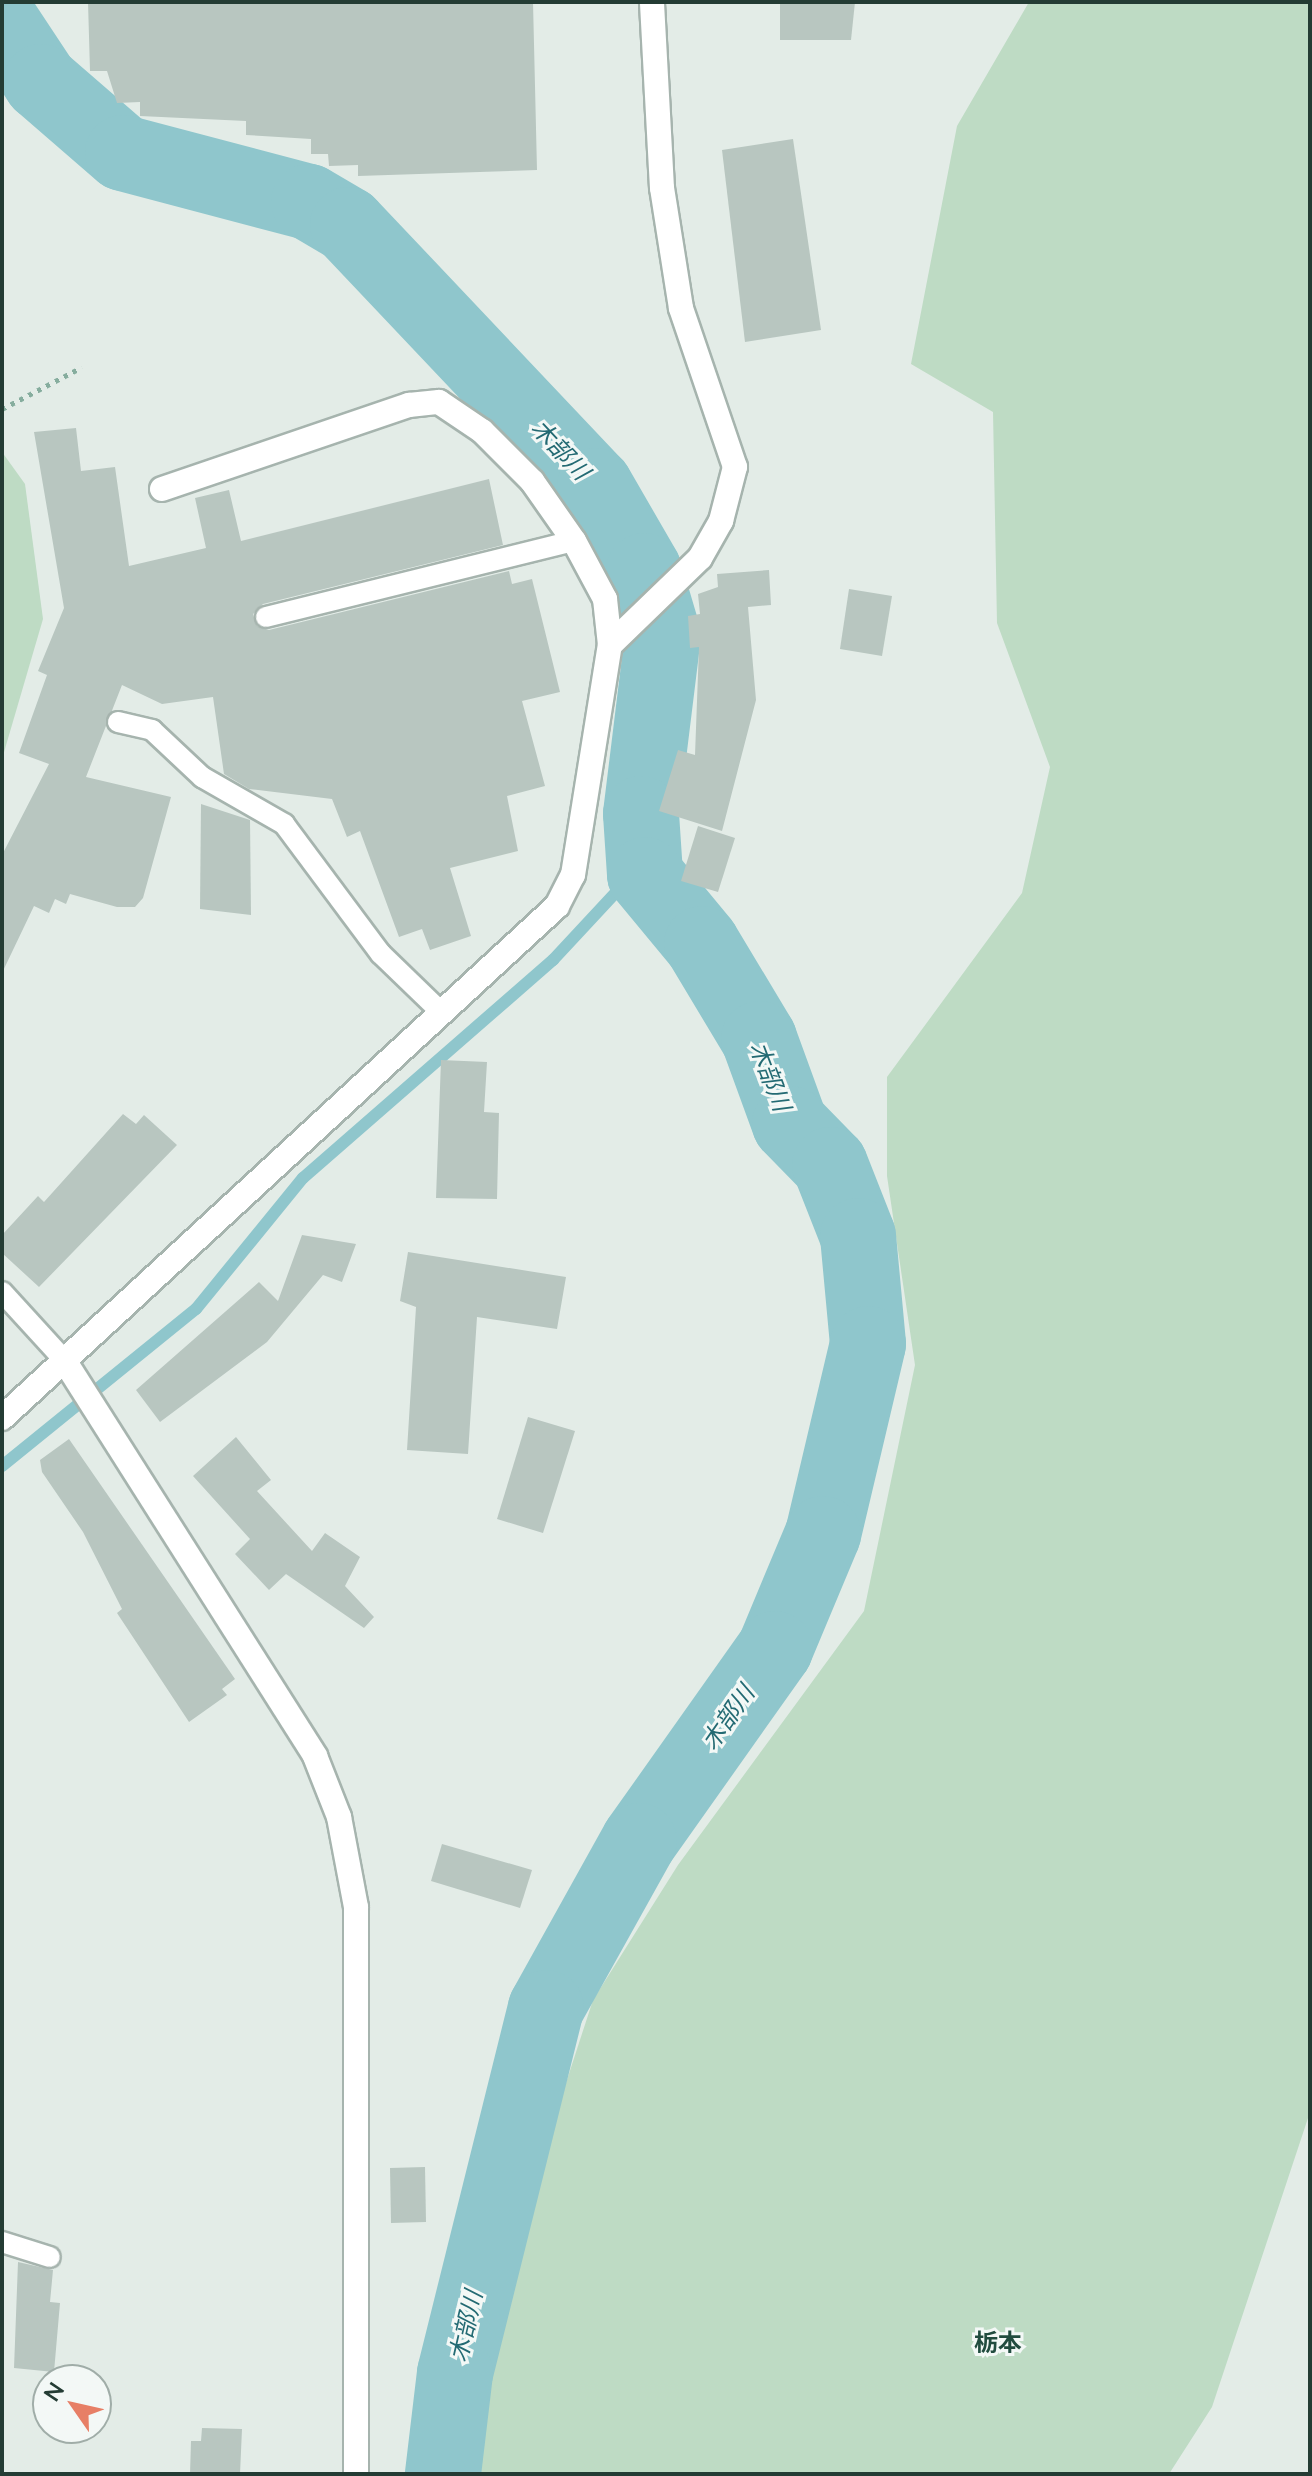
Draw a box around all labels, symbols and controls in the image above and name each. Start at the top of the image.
water label: 木部川 [526,413,596,485]
water label: 木部川 [745,1037,797,1115]
water label: 木部川 [695,1679,759,1755]
water label: 木部川 [443,2288,487,2364]
district label: 栃本 [974,2328,1022,2356]
north arrow [32,2364,112,2444]
text: N [37,2377,69,2406]

